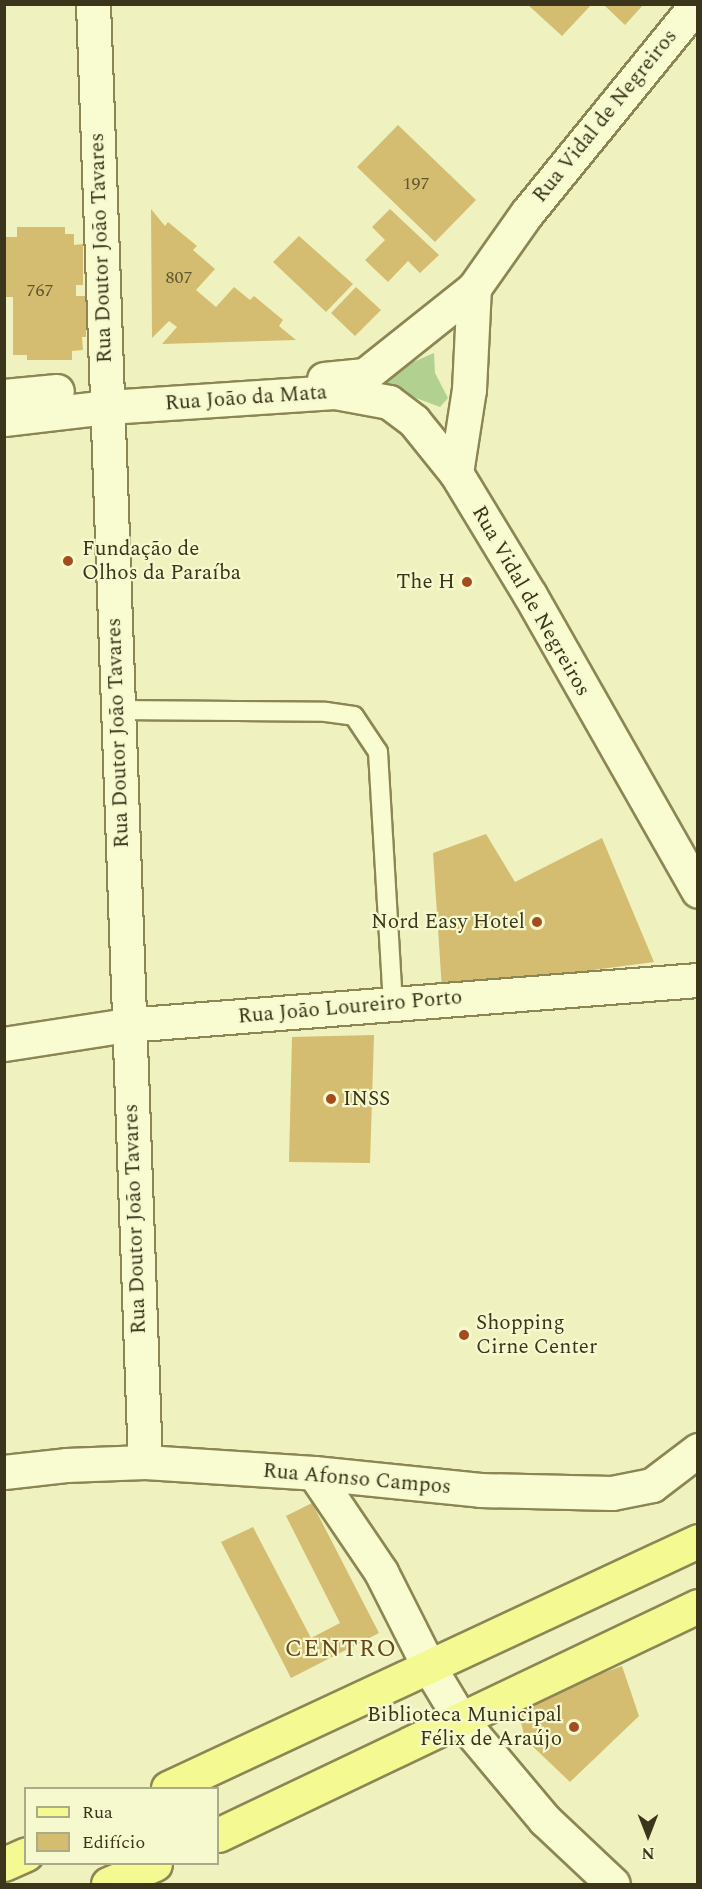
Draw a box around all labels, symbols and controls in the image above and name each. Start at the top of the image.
street label: Rua Vidal de Negreiros [527,24,683,208]
street label: Rua Doutor João Tavares [84,132,118,364]
house number: 197 [403,173,429,195]
house number: 807 [166,267,192,289]
house number: 767 [27,280,53,302]
street label: Rua João da Mata [164,380,328,416]
street label: Rua Vidal de Negreiros [466,501,596,701]
place label: Fundação de Olhos da Paraíba [82,536,241,586]
marker: Fundação de Olhos da Paraíba [59,552,77,570]
place label: The H [396,569,455,595]
marker: The H [460,575,474,589]
street label: Rua Doutor João Tavares [101,617,135,849]
place label: Nord Easy Hotel [371,909,525,935]
marker: Nord Easy Hotel [530,915,544,929]
street label: Rua João Loureiro Porto [237,985,463,1029]
place label: INSS [343,1086,390,1112]
marker: INSS [324,1092,338,1106]
street label: Rua Doutor João Tavares [118,1103,152,1335]
place label: Shopping Cirne Center [476,1310,597,1360]
marker: Shopping Cirne Center [457,1328,471,1342]
street label: Rua Afonso Campos [262,1458,452,1500]
district label: CENTRO [285,1636,397,1664]
place label: Biblioteca Municipal Félix de Araújo [367,1702,562,1752]
marker: Biblioteca Municipal Félix de Araújo [567,1720,581,1734]
legend [24,1787,219,1865]
text: Rua [82,1799,113,1826]
north arrow [618,1805,678,1865]
text: Edifício [82,1829,145,1856]
text: N [641,1841,655,1865]

